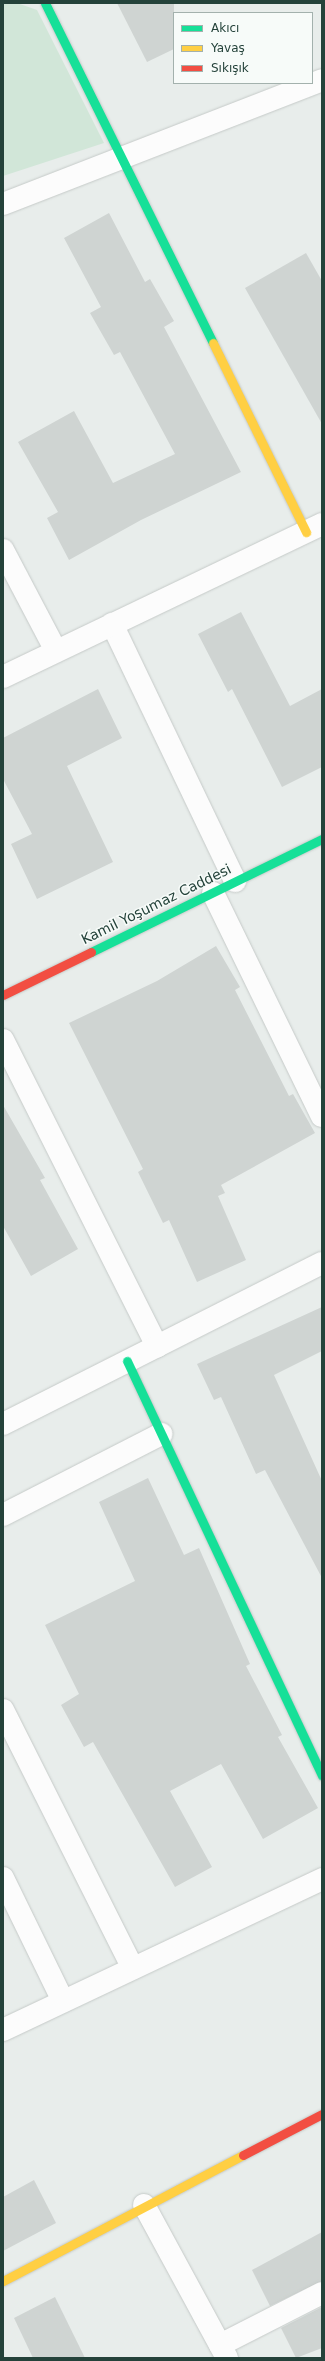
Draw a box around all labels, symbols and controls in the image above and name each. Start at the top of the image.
legend [173,12,313,84]
text: Akıcı [211,21,239,35]
text: Yavaş [211,41,245,55]
text: Sıkışık [211,61,249,75]
street label: Kamil Yoşumaz Caddesi [78,860,234,948]

